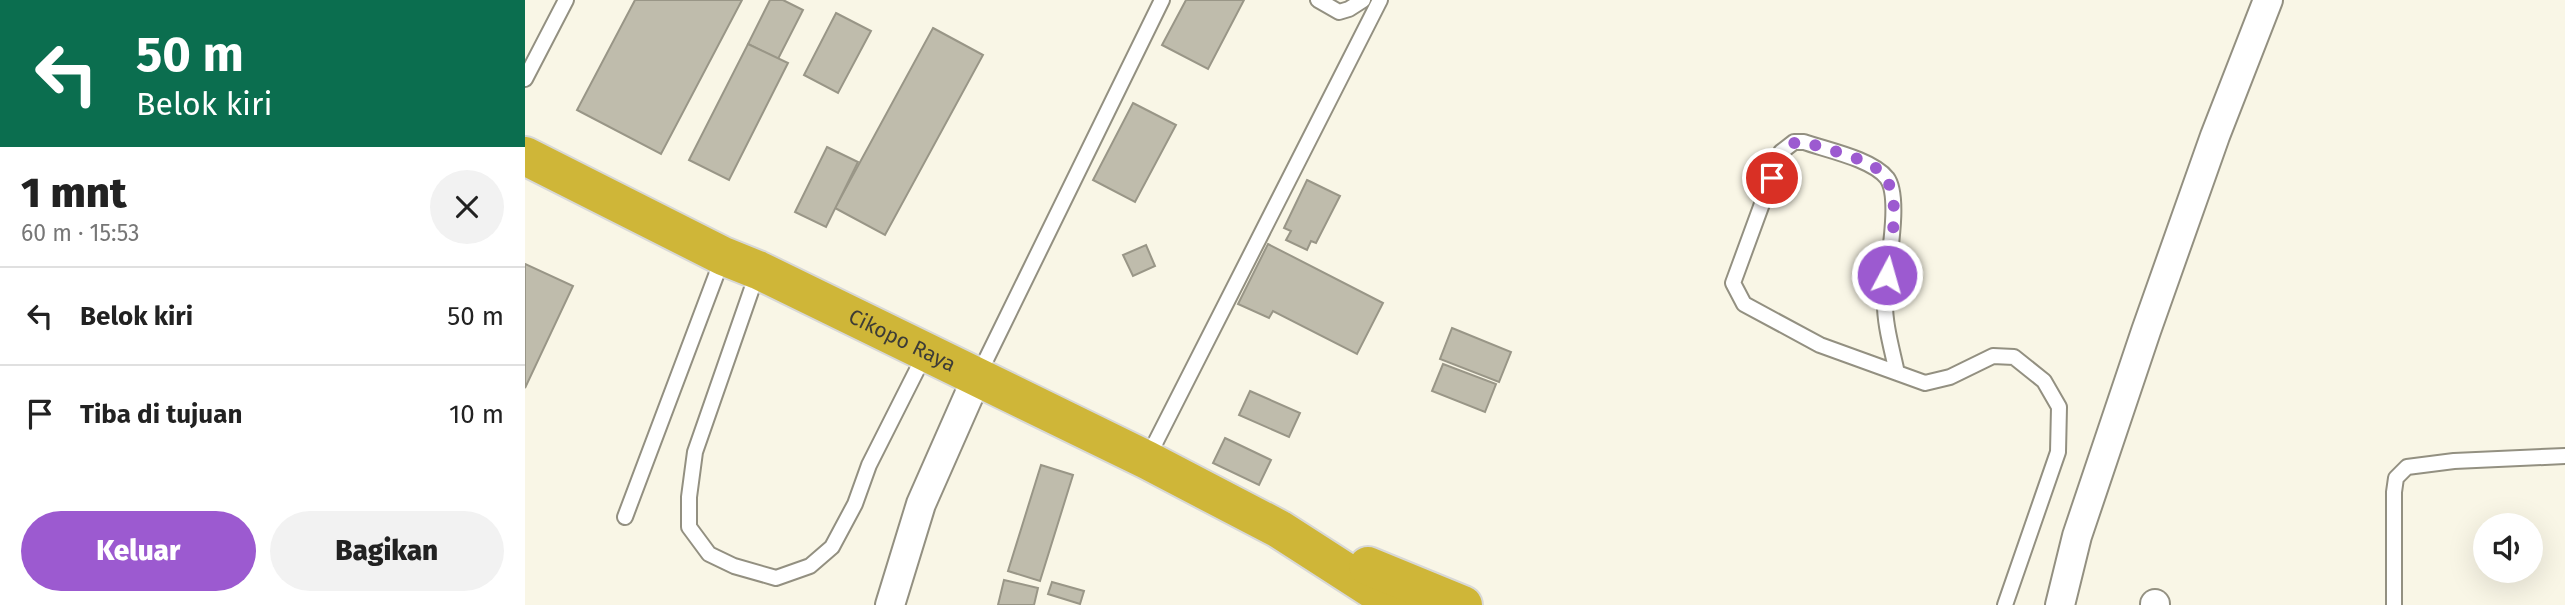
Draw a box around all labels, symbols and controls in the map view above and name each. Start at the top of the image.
text: 50 m [136,25,244,84]
icon: left [21,28,112,119]
text: Belok kiri [136,85,272,123]
pin [1742,148,1802,208]
icon: arrive [1753,159,1791,197]
text: 1 mnt [21,168,126,218]
button: close [430,170,504,244]
text: 60 m · 15:53 [21,219,140,247]
position arrow [1850,238,1924,312]
icon: left [21,297,59,335]
text: Belok kiri [80,301,193,332]
text: 50 m [447,301,504,332]
street label: Cikopo Raya [844,303,960,378]
icon: arrive [21,395,59,433]
text: Tiba di tujuan [80,399,242,430]
text: 10 m [449,399,504,430]
button: Keluar [21,511,256,591]
button: Bagikan [270,511,504,591]
map controls [2473,513,2543,583]
button: sound [2473,513,2543,583]

